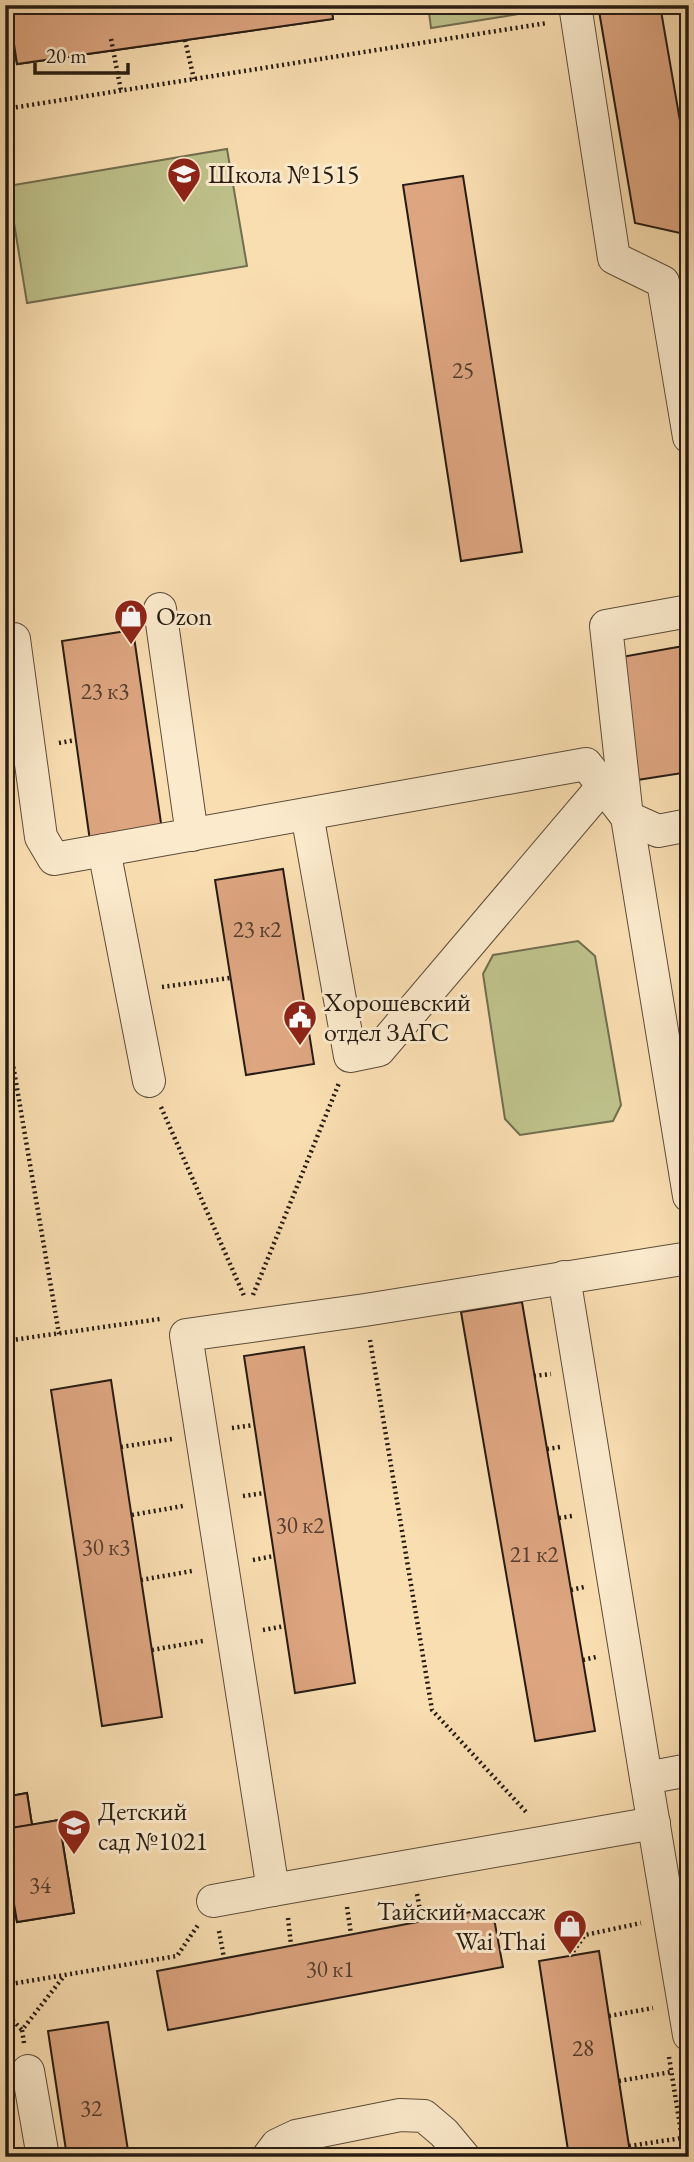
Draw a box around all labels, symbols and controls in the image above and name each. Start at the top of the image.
scale bar [35,32,128,76]
text: 20 m [46,42,87,69]
school or university icon: Школа №1515 [165,155,203,204]
place label: Школа №1515 [208,157,360,191]
house number: 25 [452,355,474,385]
shop icon: Ozon [112,597,150,646]
place label: Ozon [156,599,213,633]
house number: 23 к3 [81,676,129,706]
house number: 23 к2 [233,914,281,944]
place label: Хорошевский отдел ЗАГС [323,985,471,1049]
public building icon: Хорошевский отдел ЗАГС [281,998,319,1047]
house number: 30 к2 [276,1510,324,1540]
house number: 30 к3 [82,1532,130,1562]
house number: 21 к2 [510,1539,558,1569]
place label: Детский сад №1021 [98,1794,208,1858]
school or university icon: Детский сад №1021 [55,1807,93,1856]
house number: 34 [29,1870,52,1900]
place label: Тайский массаж Wai Thai [377,1894,546,1958]
shop icon: Тайский массаж Wai Thai [551,1907,589,1956]
house number: 30 к1 [306,1954,354,1984]
house number: 28 [572,2033,594,2063]
house number: 32 [80,2093,102,2123]

